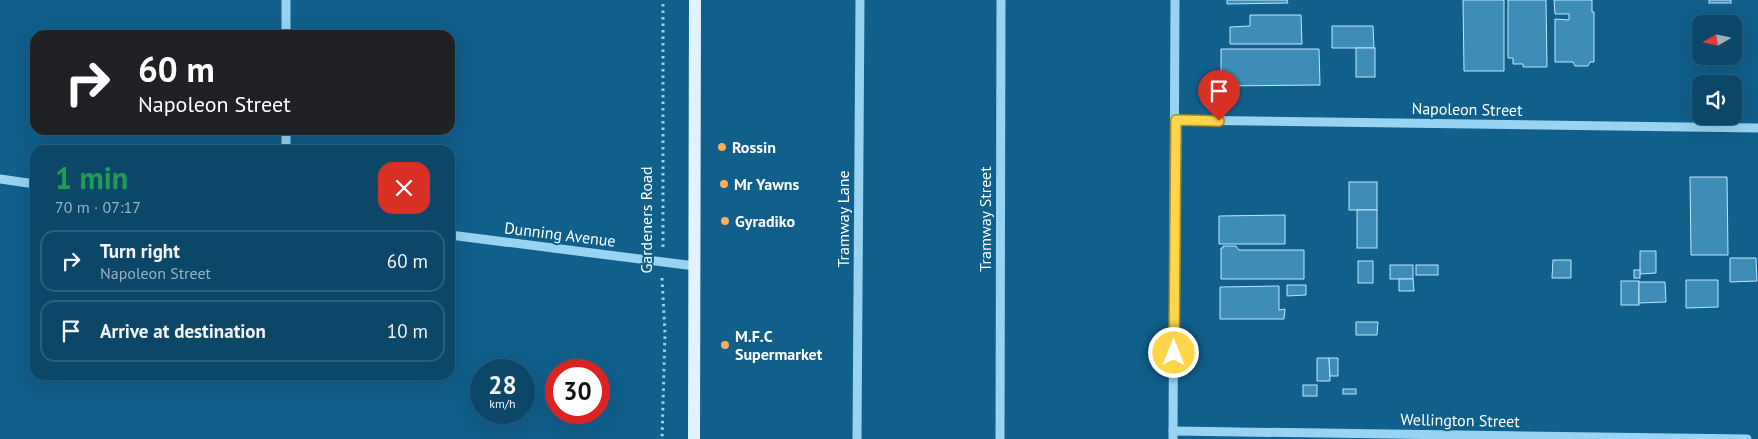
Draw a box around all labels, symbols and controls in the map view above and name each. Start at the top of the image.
north arrow [1692,15,1742,65]
map controls [1692,15,1742,125]
text: 60 m [138,46,215,92]
icon: right [55,50,120,115]
pin [1198,70,1240,121]
button: sound [1692,75,1742,125]
icon: arrive [1205,77,1233,105]
text: Napoleon Street [138,90,291,118]
street label: Napoleon Street [1411,98,1523,120]
place label: Rossin [732,137,776,157]
marker: Rossin [716,141,728,153]
text: 1 min [55,158,128,197]
button: close [378,162,430,214]
street label: Gardeners Road [636,166,656,274]
street label: Tramway Street [975,166,995,272]
street label: Tramway Lane [833,170,853,268]
place label: Mr Yawns [734,174,799,194]
marker: Mr Yawns [718,178,730,190]
text: 70 m · 07:17 [55,197,141,217]
place label: Gyradiko [735,211,796,231]
marker: Gyradiko [719,215,731,227]
street label: Dunning Avenue [503,217,617,251]
text: Turn right [100,239,180,263]
icon: right [57,247,85,275]
text: 60 m [387,249,428,273]
text: Napoleon Street [100,263,211,283]
icon: arrive [57,317,85,345]
text: Arrive at destination [100,319,266,343]
text: 10 m [387,319,428,343]
place label: M.F.C Supermarket [735,326,823,364]
position arrow [1147,326,1199,378]
marker: M.F.C Supermarket [719,339,731,351]
speed limit sign: 30 [545,359,610,424]
text: 28 [488,369,517,401]
text: km/h [489,396,516,411]
street label: Wellington Street [1400,409,1520,431]

